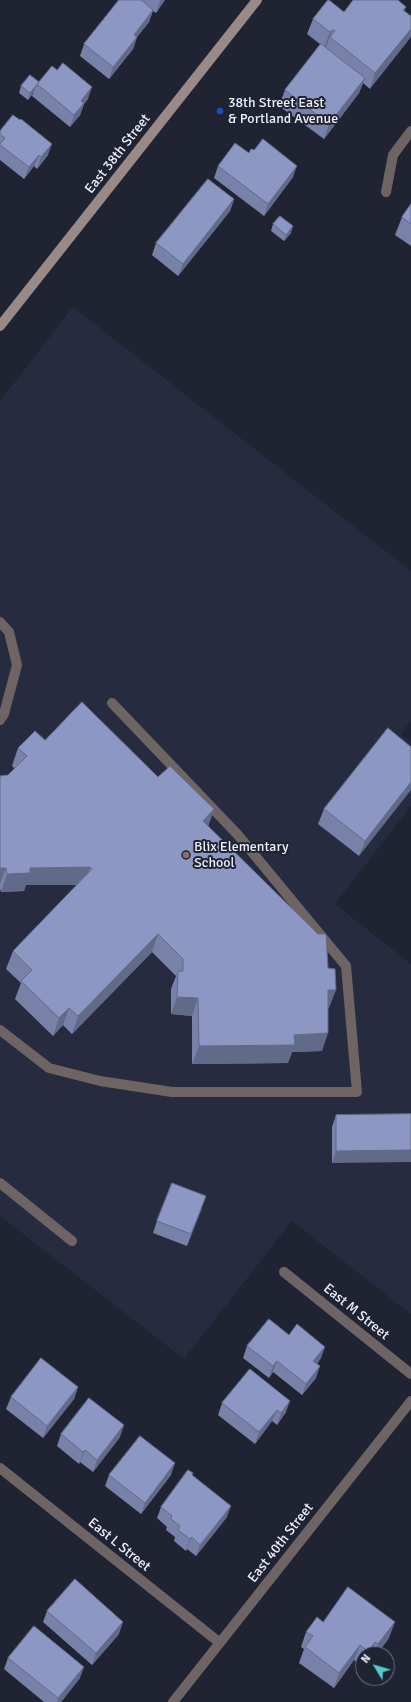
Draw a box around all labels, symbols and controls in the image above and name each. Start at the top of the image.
place label: 38th Street East & Portland Avenue [228,95,338,128]
marker: 38th Street East & Portland Avenue [215,106,225,116]
street label: East 38th Street [82,111,154,197]
place label: Blix Elementary School [194,839,288,872]
marker: Blix Elementary School [181,850,191,860]
street label: East M Street [320,1280,392,1344]
street label: East 40th Street [245,1500,317,1586]
street label: East L Street [84,1515,154,1575]
north arrow [355,1646,395,1686]
text: N [358,1652,373,1666]

